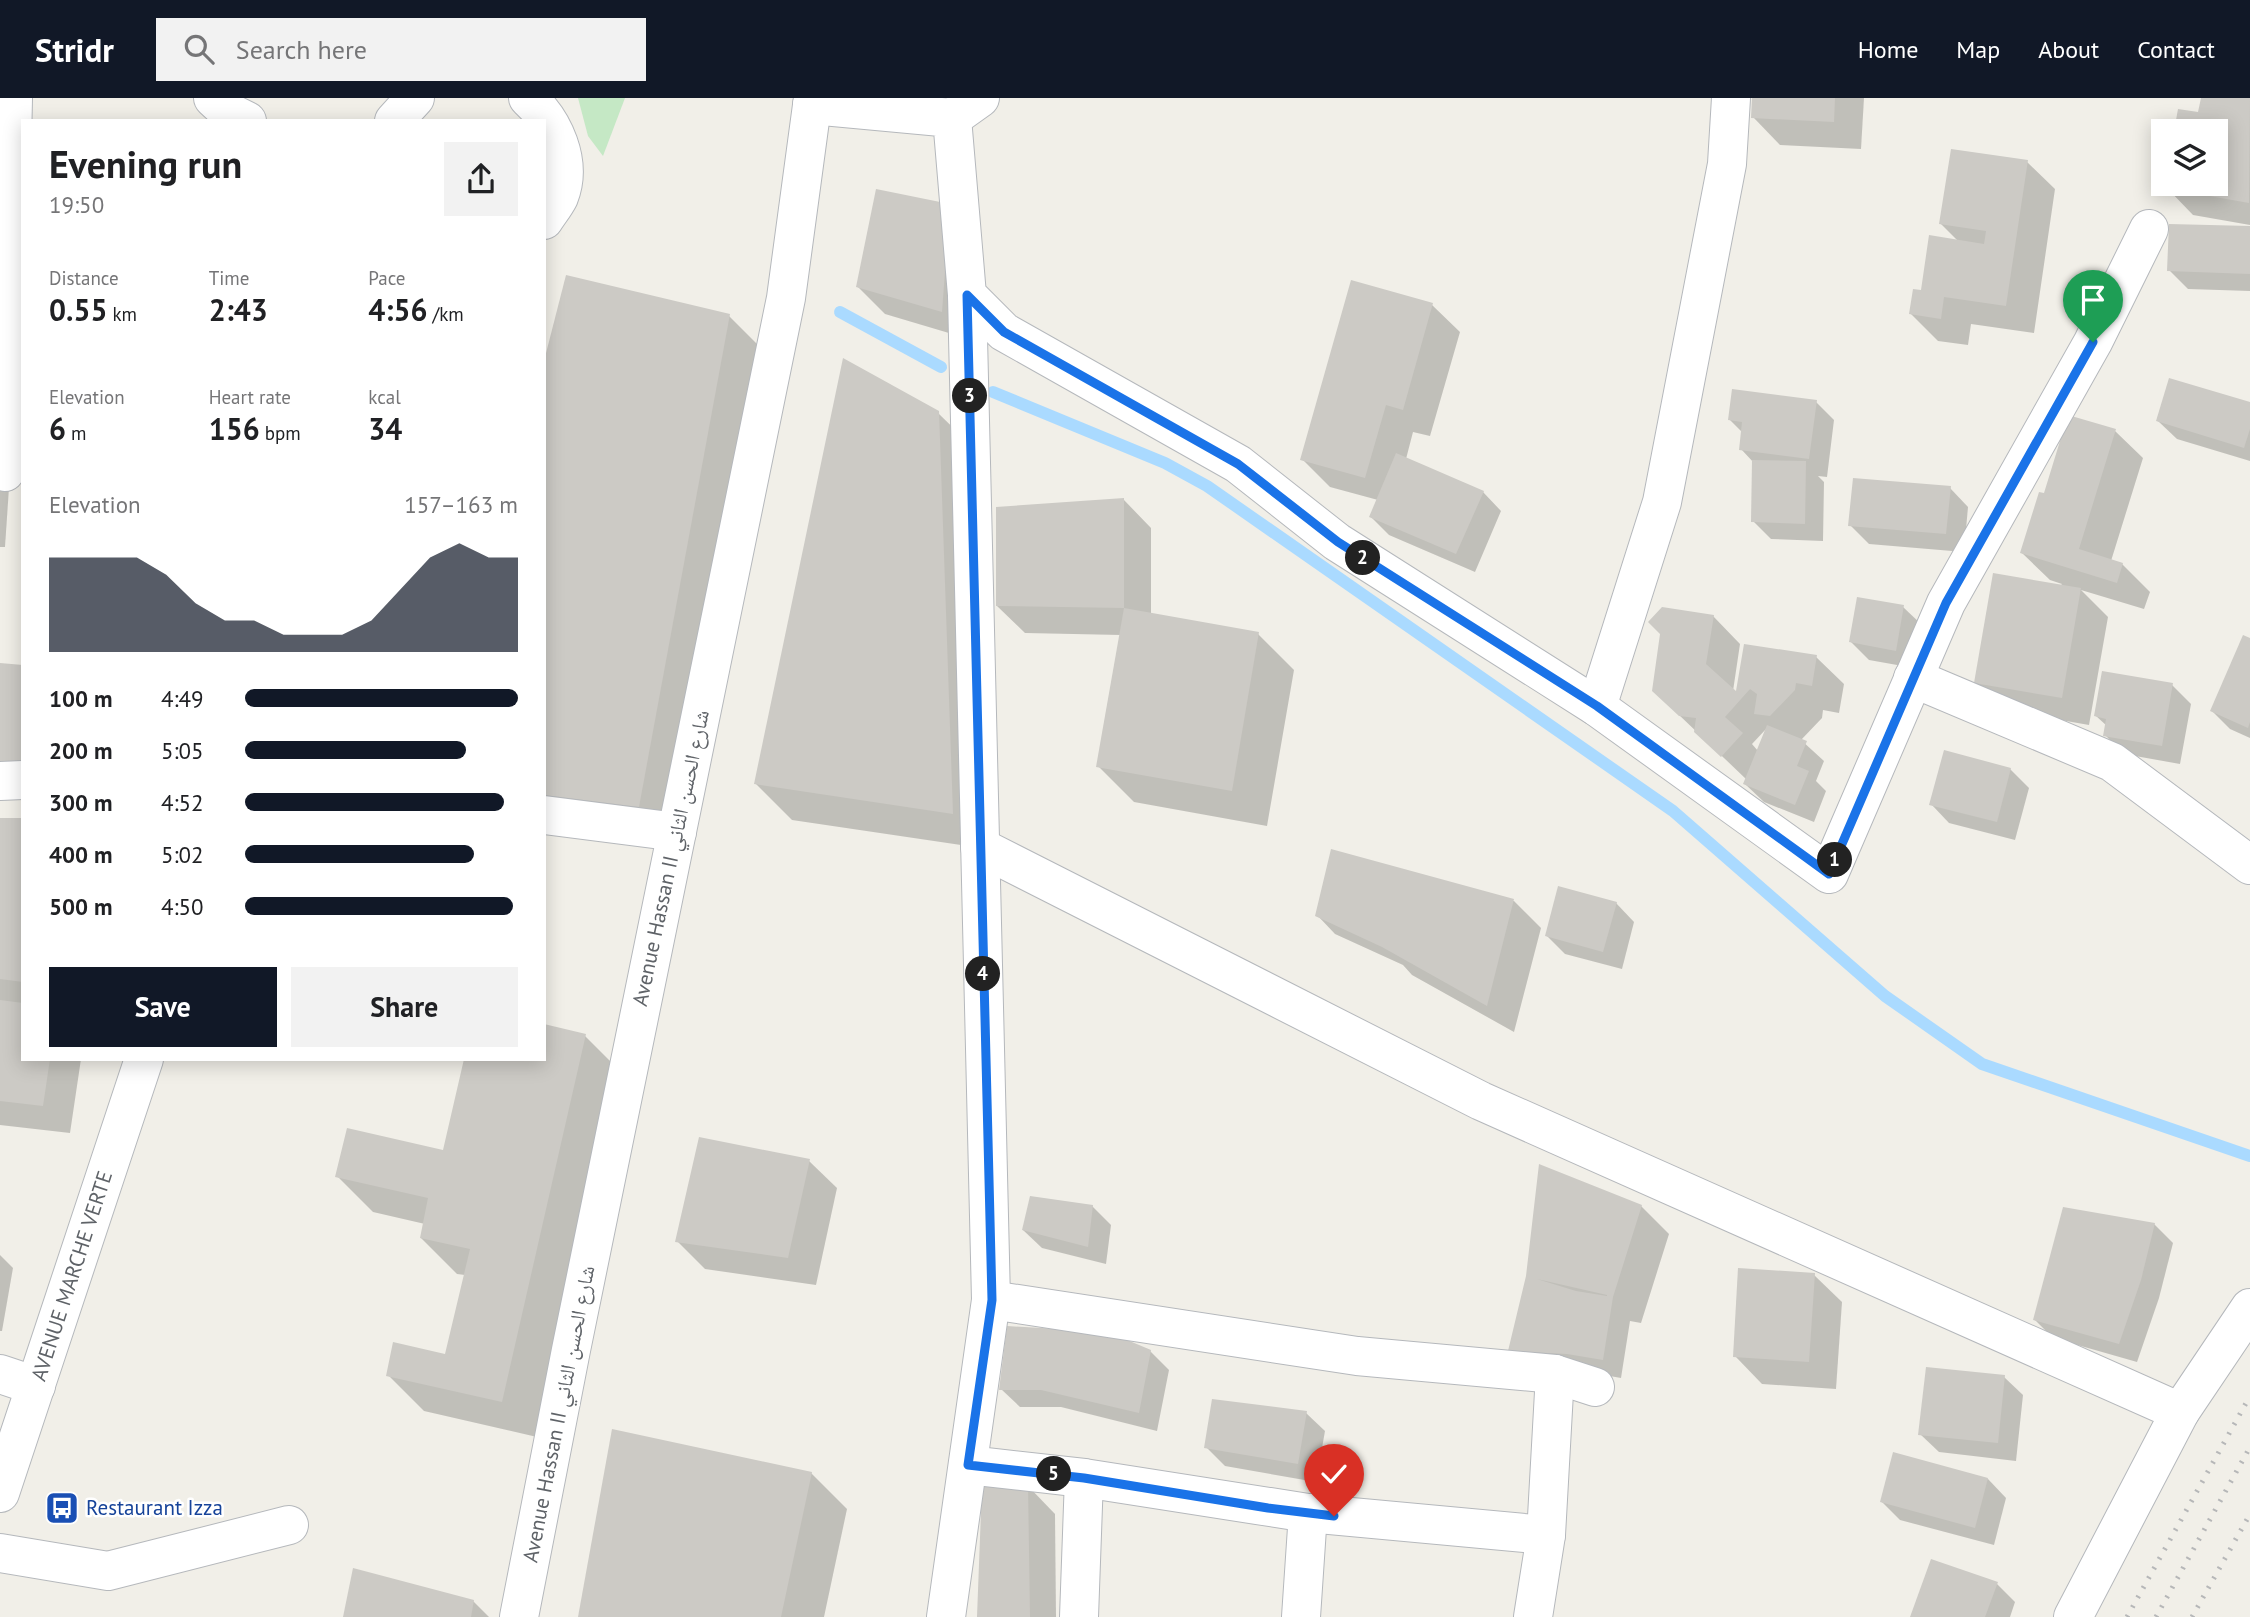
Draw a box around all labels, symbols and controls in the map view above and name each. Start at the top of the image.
search box [156,18,646,81]
text: Stridr [35,28,114,71]
icon: search [180,30,218,68]
text: Search here [236,33,367,66]
text: Home [1858,34,1918,65]
text: Map [1956,34,2000,65]
text: About [2038,34,2099,65]
text: Contact [2137,34,2215,65]
map controls [2151,119,2228,196]
button: layers [2151,119,2228,196]
text: Evening run [49,139,242,188]
button: share [444,142,518,216]
text: 19:50 [49,190,104,219]
text: Distance [49,266,119,290]
text: Time [209,266,249,290]
text: Pace [368,266,406,290]
pin [2063,270,2123,342]
icon: arrive [2074,281,2112,319]
text: 0.55 [49,290,107,329]
text: 2:43 [209,290,268,329]
text: 4:56 [368,290,427,329]
text: km [107,302,137,326]
text: /km [427,302,464,326]
pin: 3 [953,378,988,414]
text: 3 [964,383,975,407]
text: Elevation [49,385,125,409]
text: Heart rate [209,385,291,409]
text: kcal [368,385,401,409]
text: 6 [49,409,66,448]
text: 156 [209,409,260,448]
text: 34 [368,409,402,448]
text: m [66,421,87,445]
text: bpm [260,421,301,445]
text: Elevation [49,490,141,519]
text: 157–163 m [404,490,518,519]
pin: 2 [1346,540,1380,575]
text: 2 [1357,545,1368,569]
text: 100 m [49,684,112,713]
text: 4:49 [161,684,204,713]
street label: Avenue Hassan II شارع الحسن الثاني [626,707,718,1009]
text: 200 m [49,736,112,765]
text: 5:05 [161,736,204,765]
text: 300 m [49,788,112,817]
text: 4:52 [161,788,204,817]
text: 400 m [49,840,112,869]
text: 5:02 [161,840,204,869]
pin: 1 [1818,842,1853,878]
text: 1 [1829,847,1840,871]
text: 500 m [49,892,112,921]
text: 4:50 [161,892,204,921]
pin: 4 [965,956,1000,992]
text: 4 [977,961,988,985]
button: Save [49,967,277,1047]
button: Share [291,967,518,1047]
street label: AVENUE MARCHE VERTE [25,1167,118,1384]
street label: Avenue Hassan II شارع الحسن الثاني [516,1263,604,1565]
pin [1304,1444,1364,1516]
icon: check [1315,1455,1353,1493]
pin: 5 [1036,1456,1072,1492]
text: 5 [1048,1461,1059,1485]
bus stop icon: Restaurant Izza [43,1489,81,1527]
place label: Restaurant Izza [86,1494,223,1521]

